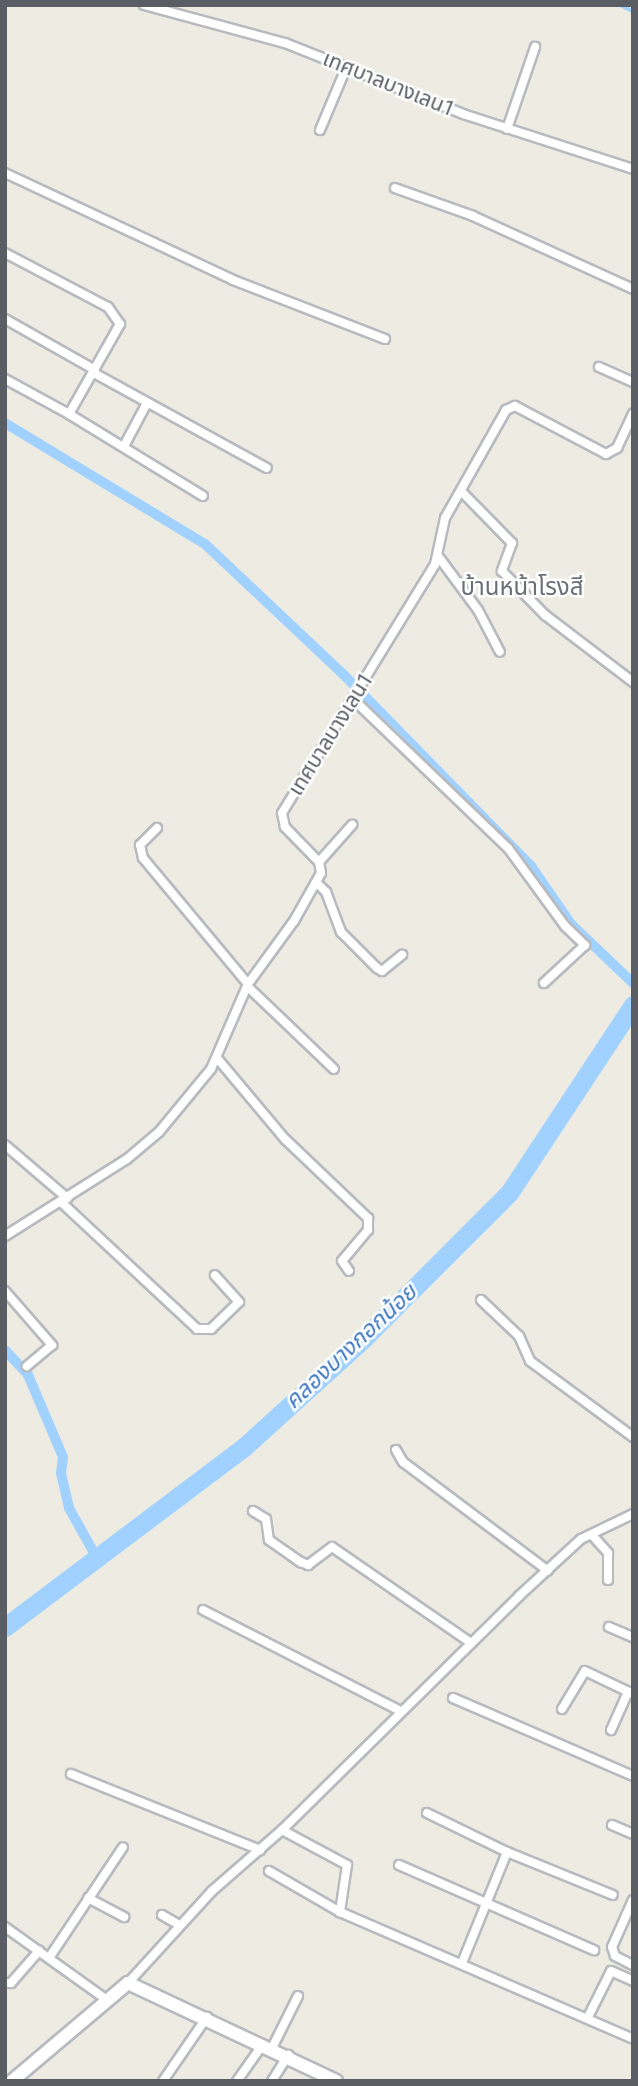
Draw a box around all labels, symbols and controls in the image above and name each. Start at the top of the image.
street label: เทศบาลบางเลน1 [319,46,459,122]
district label: บ้านหน้าโรงสี [461,574,583,602]
street label: เทศบาลบางเลน1 [283,668,379,800]
water label: คลองบางกอกน้อย [279,1279,423,1415]

